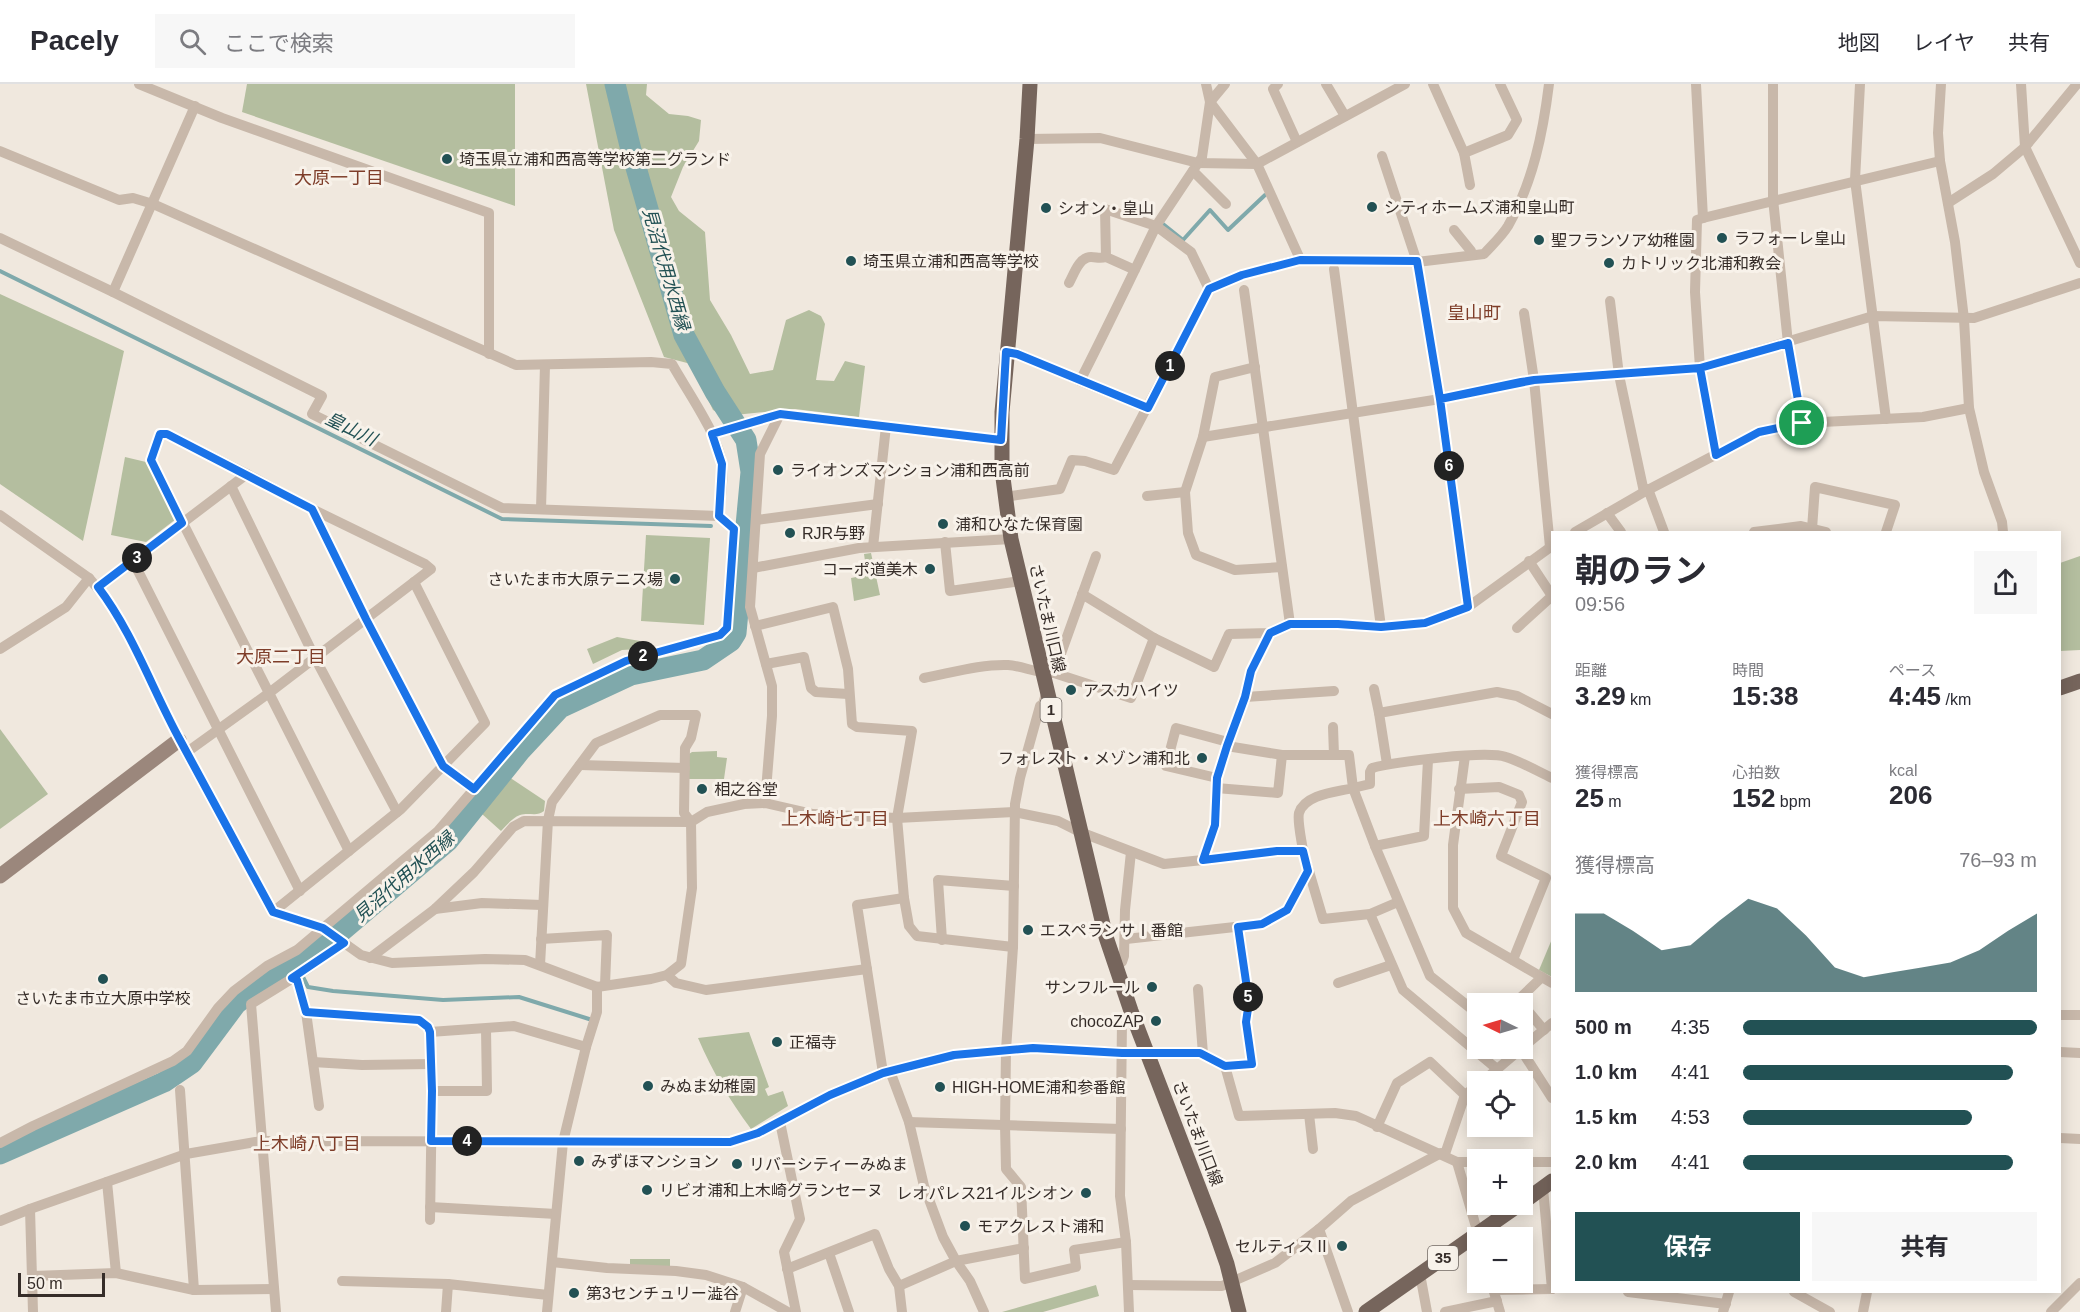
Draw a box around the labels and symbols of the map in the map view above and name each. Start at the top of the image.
place label: 埼玉県立浦和西高等学校第二グランド [459,151,731,168]
marker: 埼玉県立浦和西高等学校第二グランド [440,152,454,166]
district label: 大原一丁目 [294,168,384,188]
place label: シティホームズ浦和皇山町 [1384,199,1575,216]
place label: シオン・皇山 [1058,200,1154,217]
marker: シティホームズ浦和皇山町 [1365,200,1379,214]
marker: シオン・皇山 [1039,201,1053,215]
water label: 見沼代用水西縁 [639,206,694,334]
place label: ラフォーレ皇山 [1734,230,1846,247]
marker: ラフォーレ皇山 [1715,231,1729,245]
place label: 聖フランソア幼稚園 [1551,232,1695,249]
marker: 聖フランソア幼稚園 [1532,233,1546,247]
place label: 埼玉県立浦和西高等学校 [863,253,1039,270]
marker: 埼玉県立浦和西高等学校 [844,254,858,268]
place label: カトリック北浦和教会 [1621,255,1781,272]
marker: カトリック北浦和教会 [1602,256,1616,270]
district label: 皇山町 [1447,303,1501,323]
pin: 1 [1155,351,1185,381]
pin [1776,397,1827,448]
water label: 皇山川 [322,408,381,451]
pin: 6 [1434,451,1464,481]
place label: ライオンズマンション浦和西高前 [790,462,1030,479]
marker: ライオンズマンション浦和西高前 [771,463,785,477]
place label: 浦和ひなた保育園 [955,516,1083,533]
marker: 浦和ひなた保育園 [936,517,950,531]
place label: RJR与野 [802,525,865,542]
marker: RJR与野 [783,526,797,540]
pin: 3 [122,543,152,573]
place label: コーポ道美木 [822,561,918,578]
marker: コーポ道美木 [923,562,937,576]
street label: さいたま川口線 [1027,562,1068,674]
place label: さいたま市大原テニス場 [487,571,663,588]
marker: さいたま市大原テニス場 [668,572,682,586]
pin: 2 [628,641,658,671]
district label: 大原二丁目 [236,647,326,667]
place label: アスカハイツ [1083,682,1179,699]
marker: アスカハイツ [1064,683,1078,697]
road number: 1 [1040,698,1062,722]
place label: フォレスト・メゾン浦和北 [998,750,1190,767]
marker: フォレスト・メゾン浦和北 [1195,751,1209,765]
place label: 相之谷堂 [714,781,778,798]
marker: 相之谷堂 [695,782,709,796]
district label: 上木崎七丁目 [781,809,889,829]
district label: 上木崎六丁目 [1433,809,1541,829]
water label: 見沼代用水西縁 [350,827,460,926]
place label: エスペランサⅠ番館 [1040,922,1183,939]
marker: エスペランサⅠ番館 [1021,923,1035,937]
marker: さいたま市立大原中学校 [96,972,110,986]
place label: サンフルール [1044,979,1140,996]
marker: サンフルール [1145,980,1159,994]
pin: 5 [1233,982,1263,1012]
place label: さいたま市立大原中学校 [15,990,191,1007]
north arrow [1467,993,1533,1059]
place label: chocoZAP [1070,1013,1144,1030]
marker: chocoZAP [1149,1014,1163,1028]
place label: 正福寺 [789,1034,837,1051]
marker: 正福寺 [770,1035,784,1049]
place label: みぬま幼稚園 [660,1078,756,1095]
street label: さいたま川口線 [1170,1078,1225,1188]
marker: みぬま幼稚園 [641,1079,655,1093]
place label: HIGH-HOME浦和参番館 [952,1079,1125,1096]
marker: HIGH-HOME浦和参番館 [933,1080,947,1094]
pin: 4 [452,1126,482,1156]
district label: 上木崎八丁目 [253,1134,361,1154]
place label: みずほマンション [591,1153,719,1170]
marker: みずほマンション [572,1154,586,1168]
place label: リバーシティーみぬま [749,1156,908,1173]
marker: リバーシティーみぬま [730,1157,744,1171]
place label: リビオ浦和上木崎グランセーヌ [659,1182,883,1199]
marker: リビオ浦和上木崎グランセーヌ [640,1183,654,1197]
place label: レオパレス21イルシオン [896,1185,1074,1202]
marker: レオパレス21イルシオン [1079,1186,1093,1200]
place label: モアクレスト浦和 [977,1218,1104,1235]
marker: モアクレスト浦和 [958,1219,972,1233]
place label: セルティスⅡ [1235,1238,1330,1255]
marker: セルティスⅡ [1335,1239,1349,1253]
road number: 35 [1428,1246,1458,1270]
scale bar [18,1270,105,1298]
place label: 第3センチュリー澁谷 [586,1285,739,1302]
marker: 第3センチュリー澁谷 [567,1286,581,1300]

